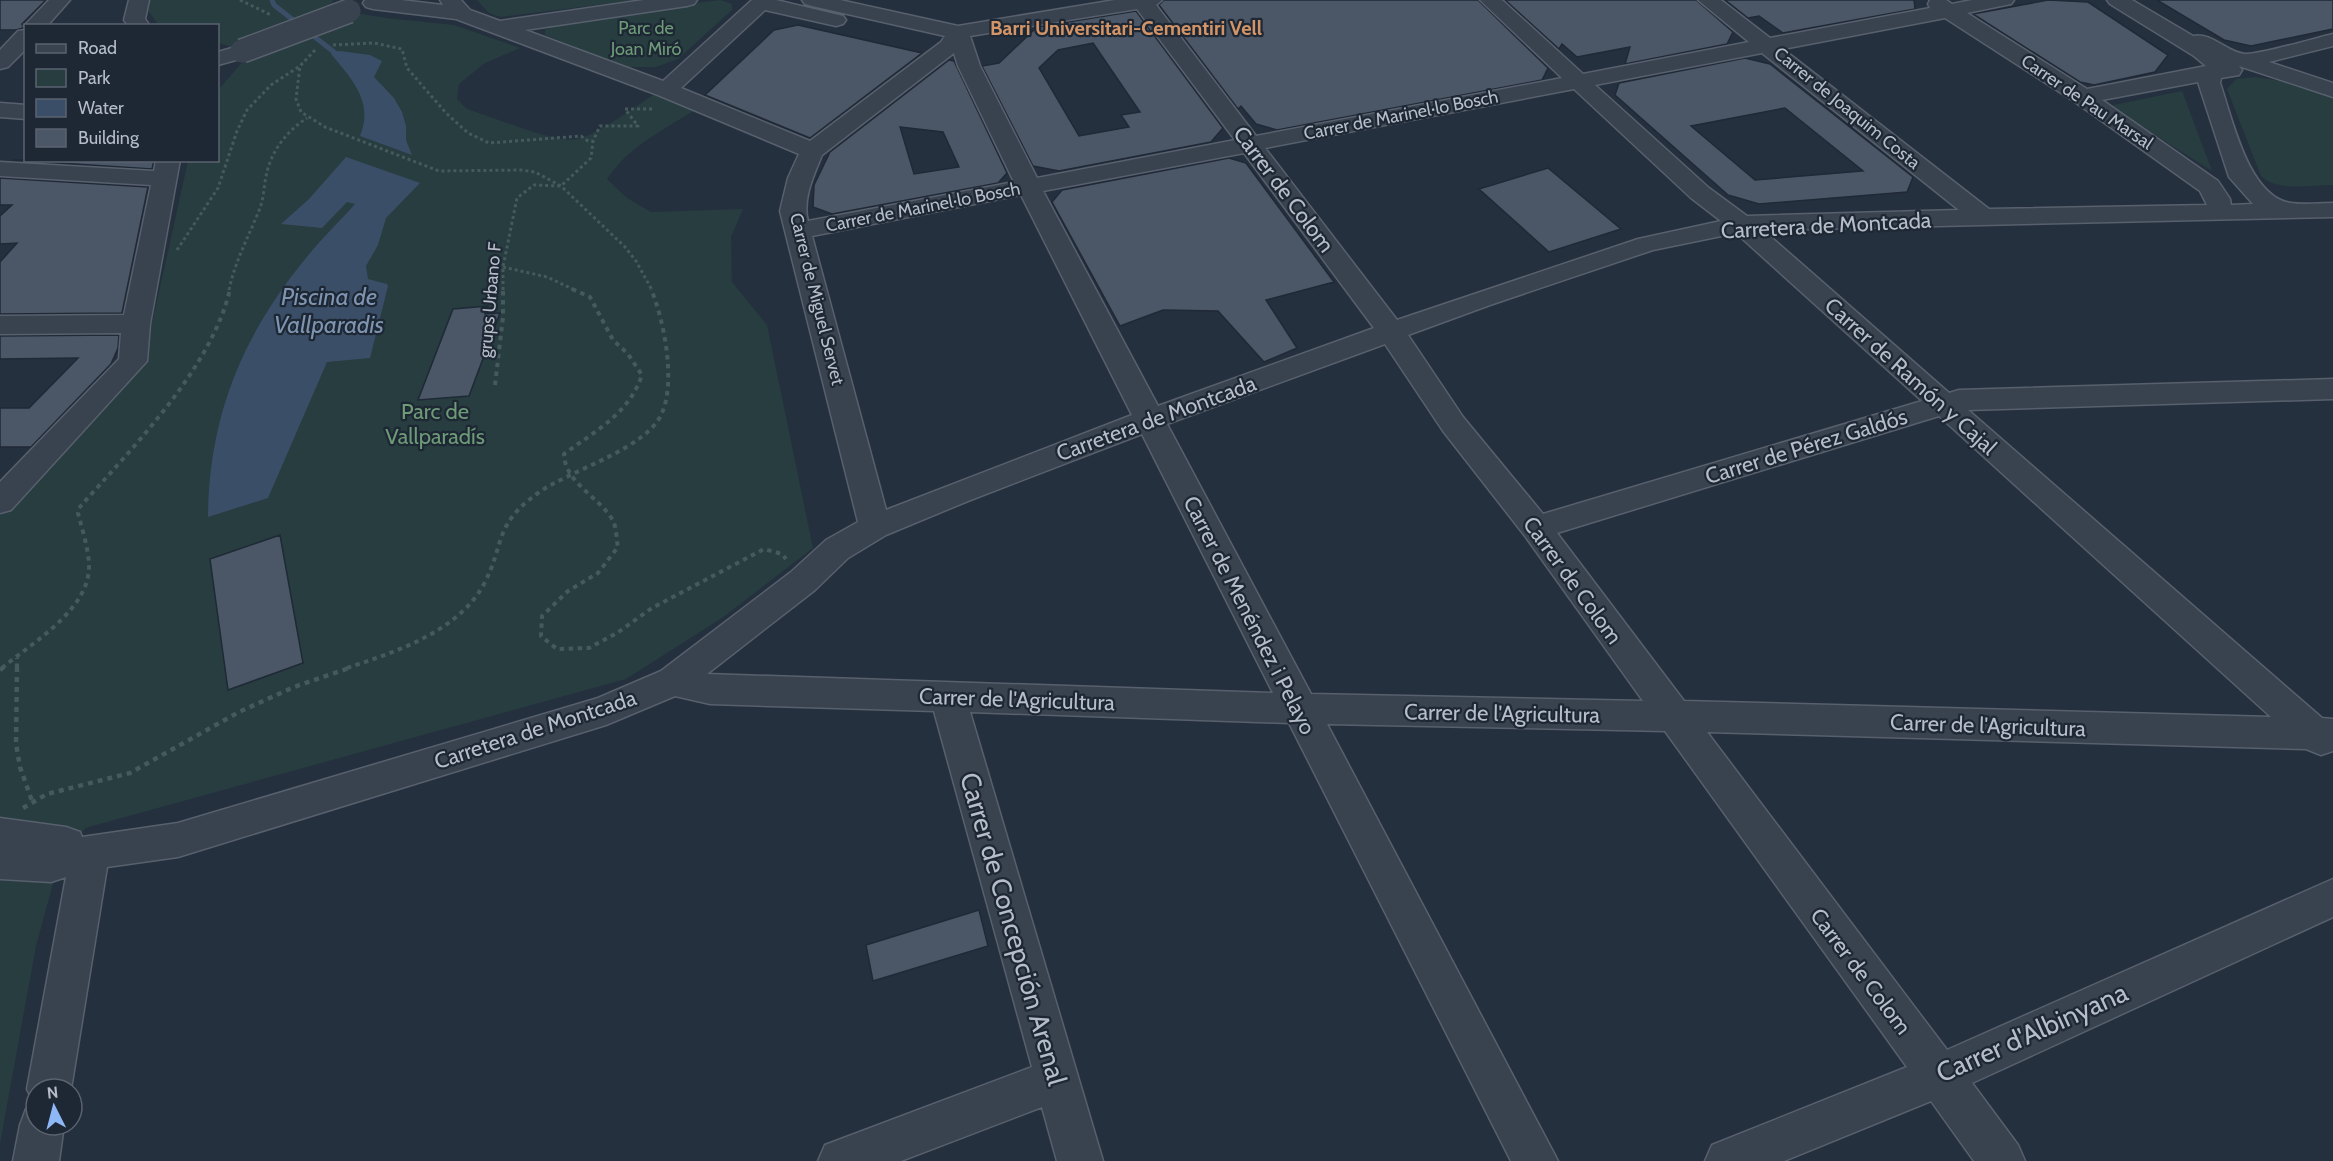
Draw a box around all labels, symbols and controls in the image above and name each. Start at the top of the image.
district label: Barri Universitari-Cementiri Vell [990,16,1262,40]
park label: Parc de Joan Miró [610,17,681,60]
legend [24,24,219,162]
text: Road [78,37,117,59]
street label: Carrer de Joaquim Costa [1769,42,1925,174]
street label: Carrer de Pau Marsal [2017,50,2158,155]
text: Park [78,67,111,89]
street label: Carrer de Marinel·lo Bosch [1302,85,1500,145]
text: Water [78,97,124,119]
street label: Carrer de Colom [1227,121,1340,258]
text: Building [78,127,140,149]
street label: Carrer de Marinel·lo Bosch [824,177,1022,237]
street label: Carretera de Montcada [1720,206,1932,244]
street label: Carrer de Miguel Servet [785,211,849,387]
street label: grups Urbano F [474,241,506,359]
water label: Piscina de Vallparadis [274,282,384,339]
street label: Carrer de Ramón y Cajal [1819,292,2003,461]
street label: Carretera de Montcada [1053,370,1260,467]
park label: Parc de Vallparadís [385,398,485,450]
street label: Carrer de Pérez Galdós [1702,403,1910,490]
street label: Carrer de Menéndez i Pelayo [1178,491,1322,739]
street label: Carrer de Colom [1517,511,1628,649]
street label: Carrer de l'Agricultura [919,683,1116,716]
street label: Carretera de Montcada [431,684,640,775]
street label: Carrer de l'Agricultura [1404,698,1601,729]
street label: Carrer de l'Agricultura [1890,709,2087,742]
street label: Carrer de Concepción Arenal [953,769,1074,1090]
street label: Carrer de Colom [1804,903,1917,1040]
street label: Carrer d'Albinyana [1931,976,2133,1089]
north arrow [24,1077,84,1137]
text: N [46,1083,59,1103]

